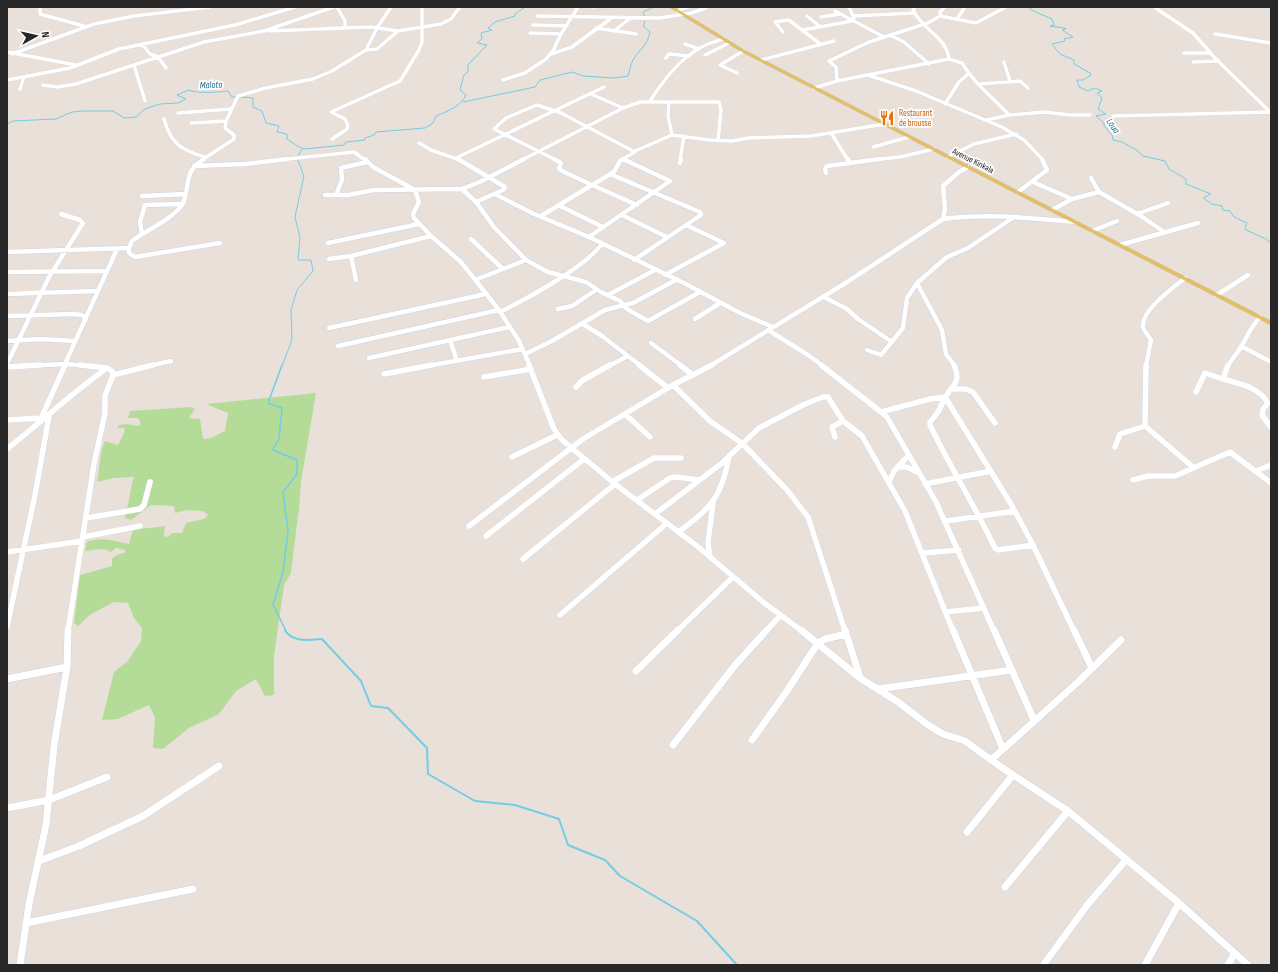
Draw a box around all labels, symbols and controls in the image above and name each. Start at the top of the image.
north arrow [16,16,56,56]
text: N [39,31,52,39]
water label: Maloto [199,79,223,91]
place label: Restaurant de brousse [899,108,933,129]
restaurant icon: Restaurant de brousse [878,109,896,127]
water label: Loua [1104,116,1122,136]
street label: Avenue Kinkala [950,145,996,176]

